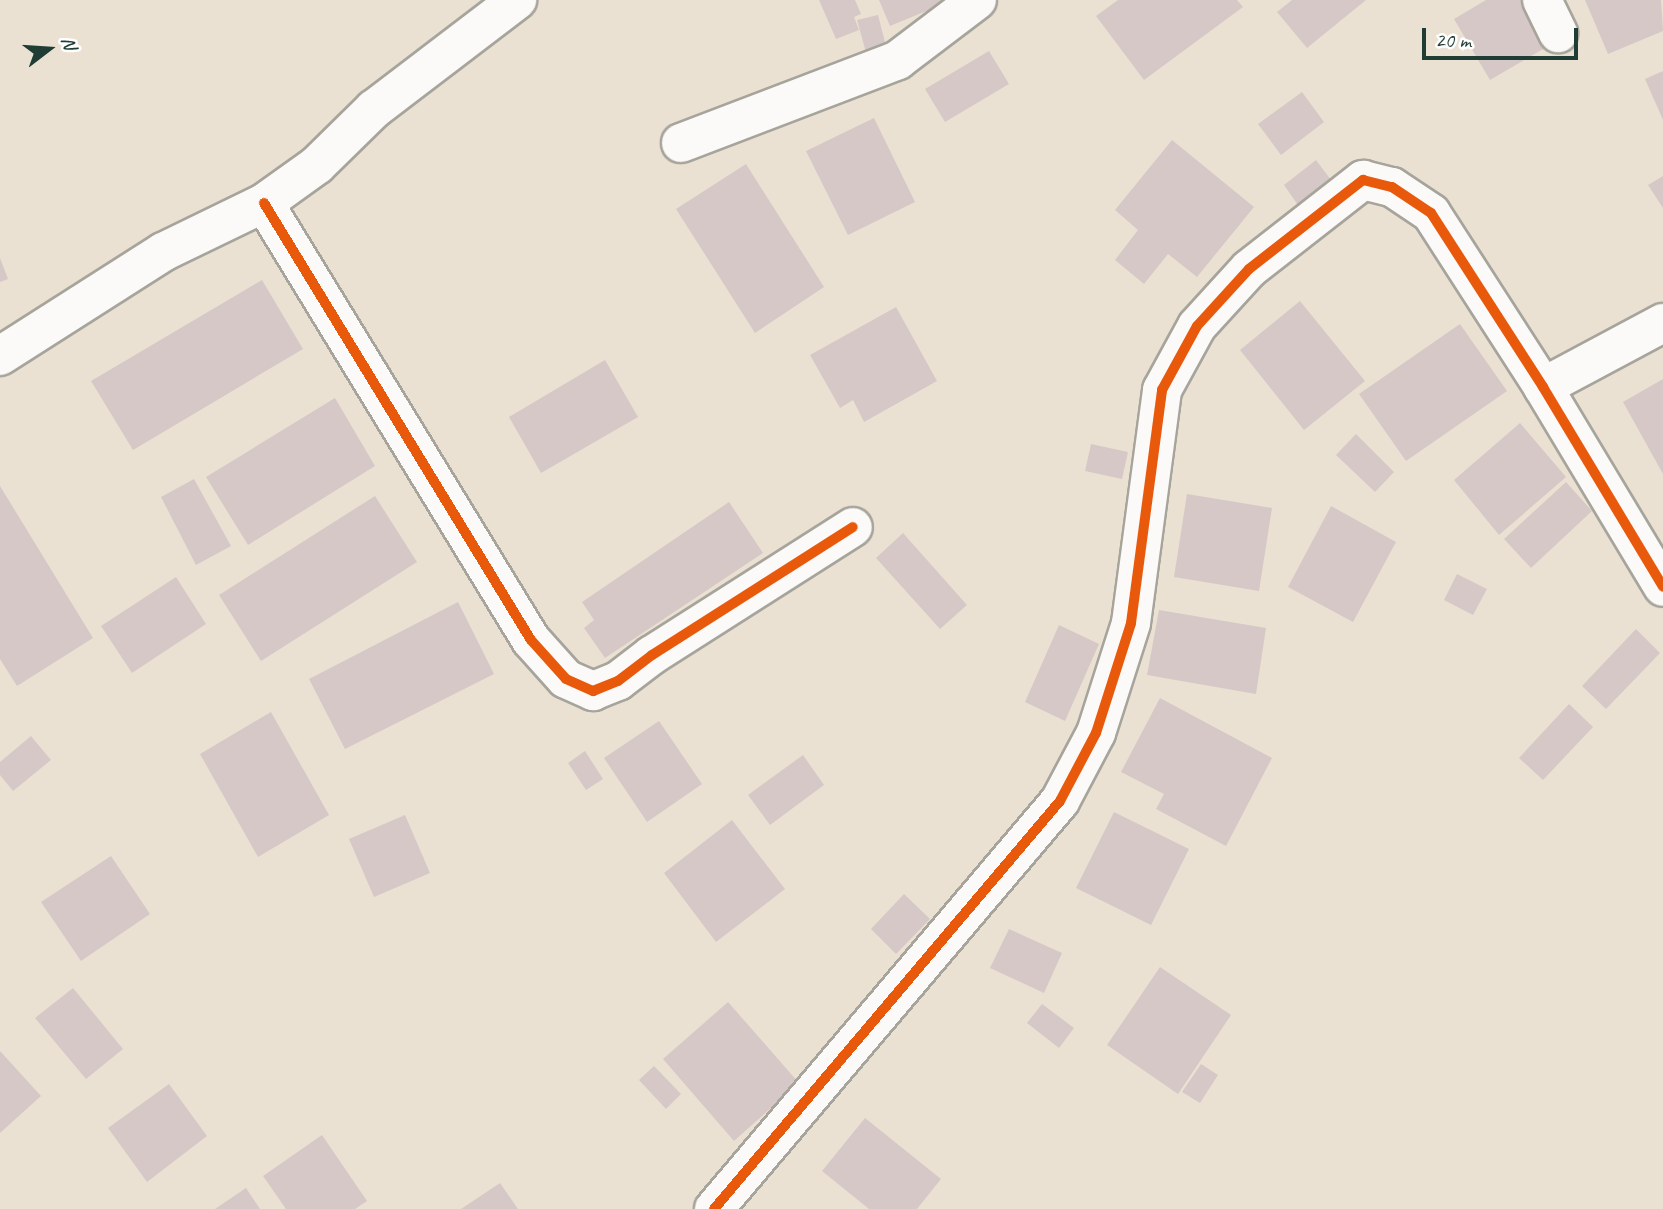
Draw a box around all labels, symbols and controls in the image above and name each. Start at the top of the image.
north arrow [14,14,84,84]
scale bar [1425,14,1581,58]
text: 20 m [1435,27,1471,53]
text: N [56,34,82,52]

